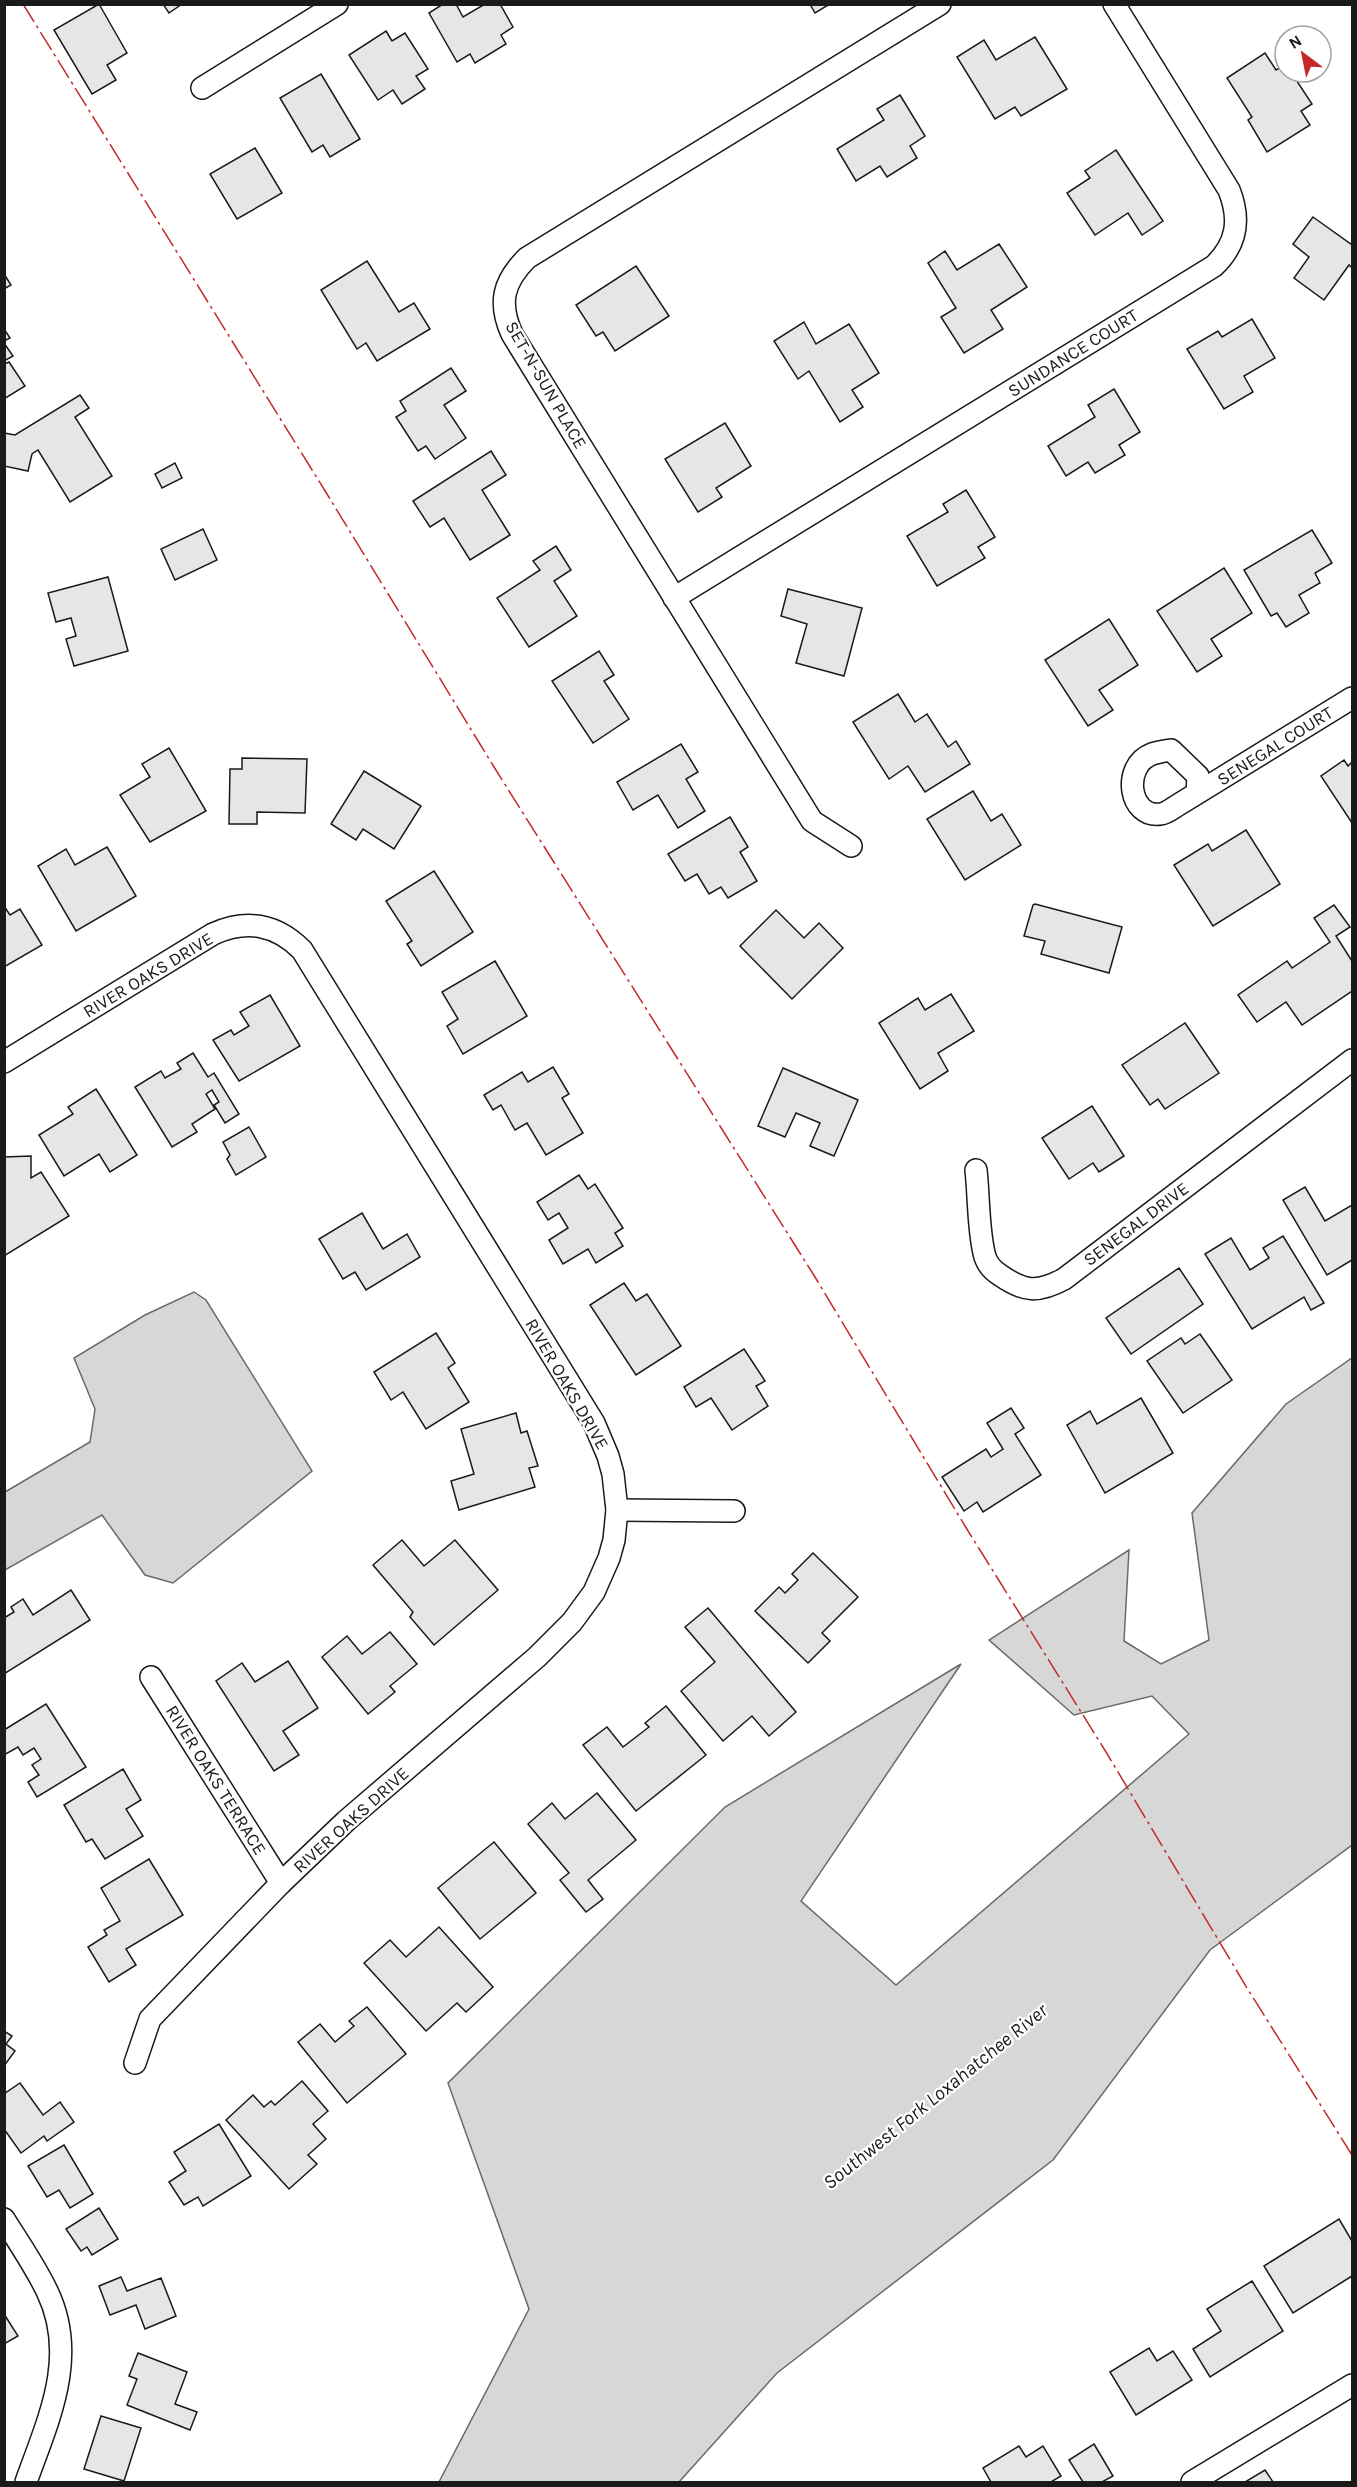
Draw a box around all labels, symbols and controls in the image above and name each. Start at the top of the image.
north arrow [1273,24,1333,84]
text: N [1285,31,1305,53]
street label: SUNDANCE COURT [1004,304,1142,402]
street label: SET-N-SUN PLACE [500,317,592,453]
street label: SENEGAL COURT [1213,702,1337,790]
street label: RIVER OAKS DRIVE [79,927,217,1023]
street label: SENEGAL DRIVE [1079,1177,1193,1271]
street label: RIVER OAKS DRIVE [521,1314,613,1454]
street label: RIVER OAKS TERRACE [161,1701,271,1859]
street label: RIVER OAKS DRIVE [289,1762,413,1878]
water label: Southwest Fork Loxahatchee River [819,1998,1053,2194]

